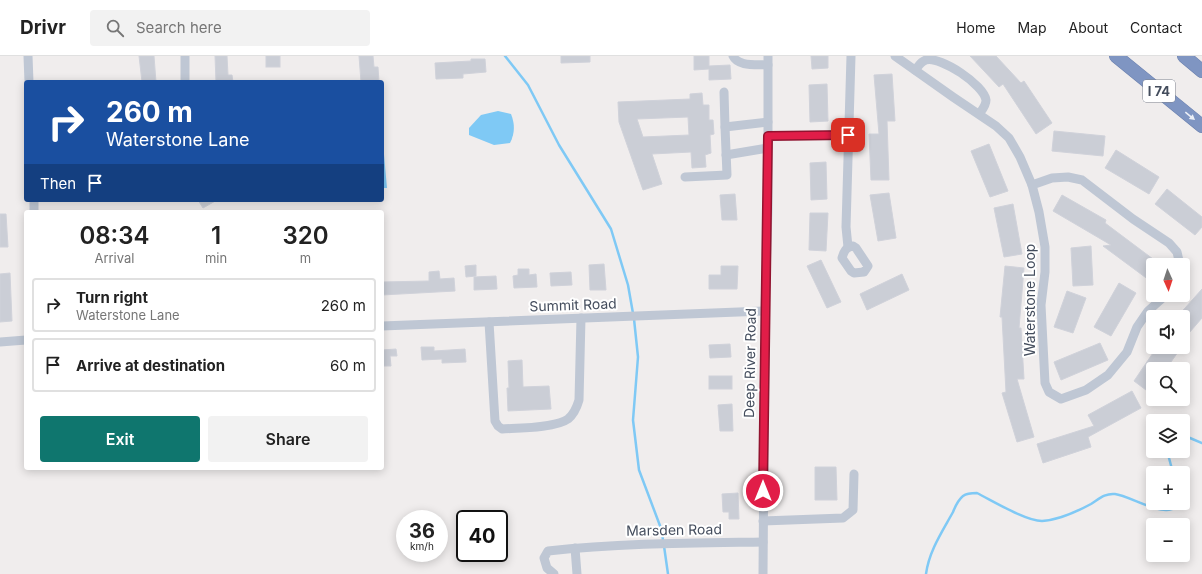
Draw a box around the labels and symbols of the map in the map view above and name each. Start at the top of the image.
road number: I 74 [1143,80,1175,102]
one-way arrow [1184,111,1195,120]
pin [831,118,865,152]
street label: Waterstone Loop [1021,244,1038,356]
north arrow [1146,258,1190,302]
street label: Summit Road [529,294,617,315]
street label: Deep River Road [740,308,759,418]
position arrow [742,470,784,512]
speed limit sign: 40 [456,510,508,562]
street label: Marsden Road [626,520,722,539]

